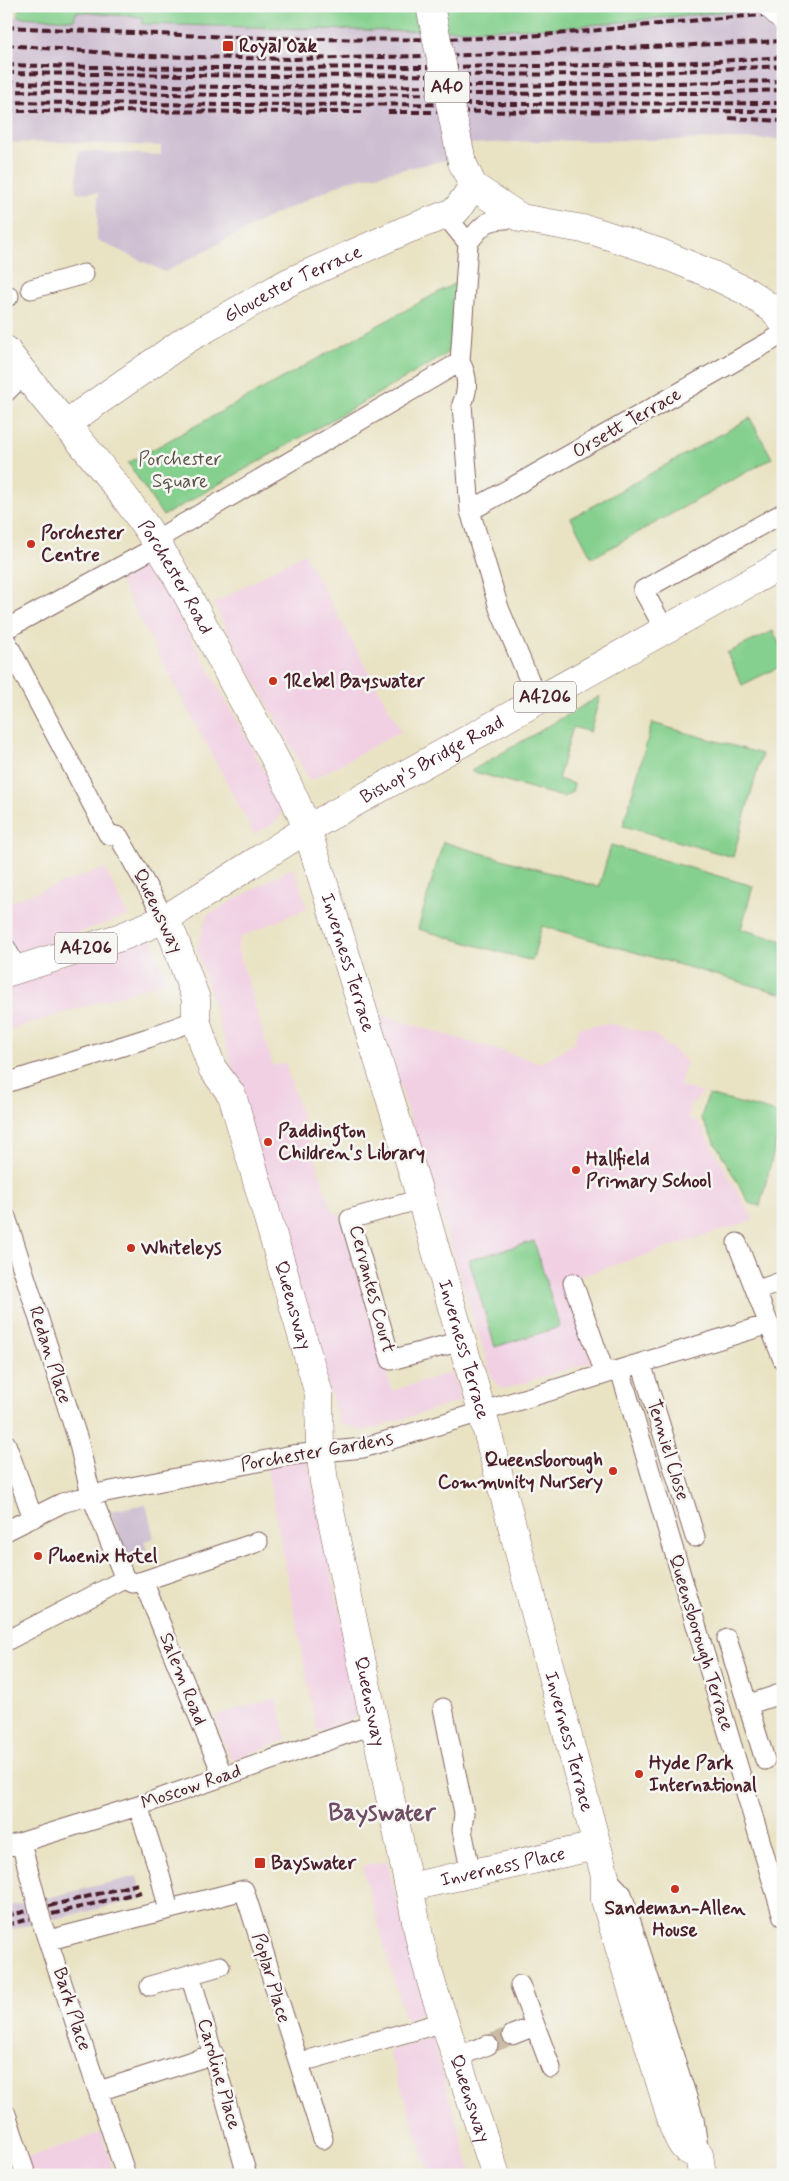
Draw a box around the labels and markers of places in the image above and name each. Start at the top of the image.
place label: Royal Oak [239,34,317,59]
marker: Royal Oak [221,39,235,53]
place label: Porchester Centre [41,521,125,568]
marker: Porchester Centre [25,538,37,550]
place label: 1Rebel Bayswater [283,669,425,694]
marker: 1Rebel Bayswater [267,675,279,687]
place label: Paddington Children's Library [278,1119,425,1166]
marker: Paddington Children's Library [262,1136,274,1148]
place label: Hallfield Primary School [586,1147,712,1194]
marker: Hallfield Primary School [570,1164,582,1176]
place label: Whiteleys [140,1236,222,1261]
marker: Whiteleys [125,1242,137,1254]
place label: Queensborough Community Nursery [438,1448,603,1495]
marker: Queensborough Community Nursery [607,1465,619,1477]
place label: Phoenix Hotel [48,1544,158,1569]
marker: Phoenix Hotel [32,1550,44,1562]
place label: Hyde Park International [649,1751,757,1798]
marker: Hyde Park International [633,1768,645,1780]
place label: Bayswater [271,1851,357,1876]
marker: Bayswater [253,1856,267,1870]
marker: Sandeman-Allen House [669,1883,681,1895]
place label: Sandeman-Allen House [605,1896,746,1943]

